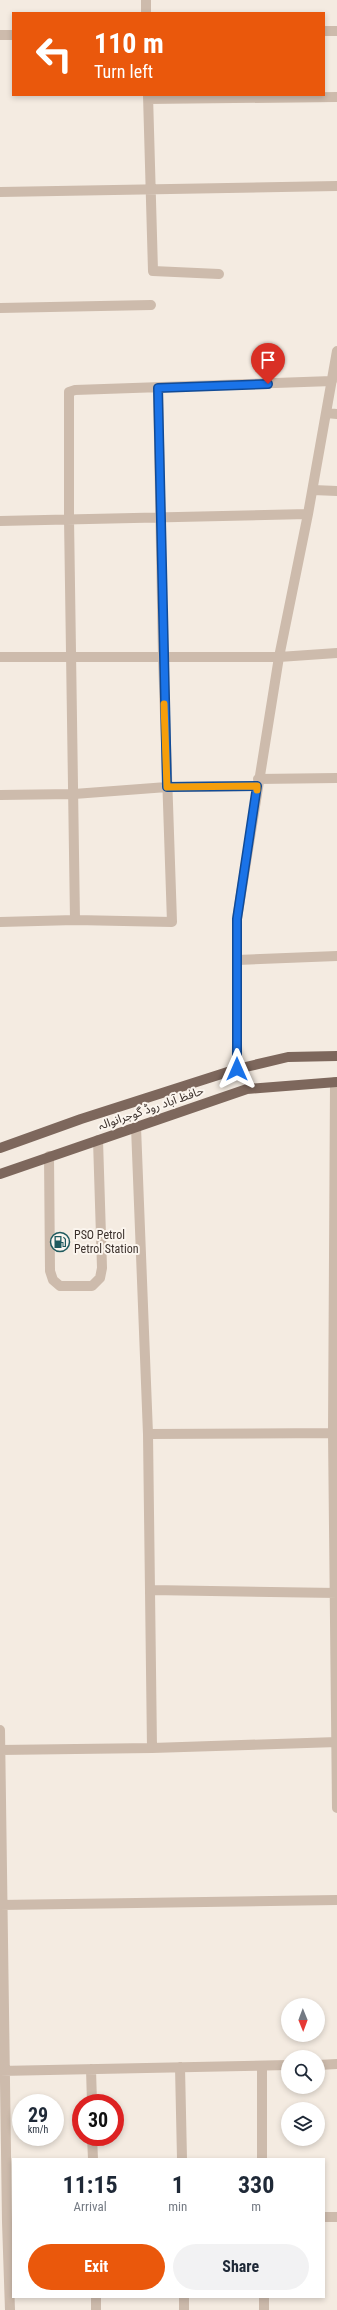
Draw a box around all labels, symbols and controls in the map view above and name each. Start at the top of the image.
text: 110 m [94,27,164,60]
icon: left [28,28,80,80]
text: Turn left [94,61,153,82]
pin [251,343,285,384]
icon: arrive [257,349,279,371]
position arrow [216,1048,258,1090]
street label: حافظ آباد روڈ گوجرانوالہ [96,1083,206,1133]
place label: PSO Petrol Petrol Station [74,1228,139,1256]
fuel station icon: PSO Petrol Petrol Station [49,1231,71,1253]
north arrow [281,1998,325,2042]
map controls [281,1998,325,2146]
button: search [281,2050,325,2094]
speed limit sign: 30 [72,2094,124,2146]
button: layers [281,2102,325,2146]
text: 29 [28,2103,48,2127]
text: km/h [28,2124,48,2135]
text: 11:15 [63,2171,118,2199]
text: 1 [172,2171,184,2199]
text: 330 [238,2171,274,2199]
text: Arrival [74,2199,107,2214]
text: min [168,2199,187,2214]
text: m [251,2199,261,2214]
button: Exit [28,2244,165,2290]
button: Share [173,2244,309,2290]

